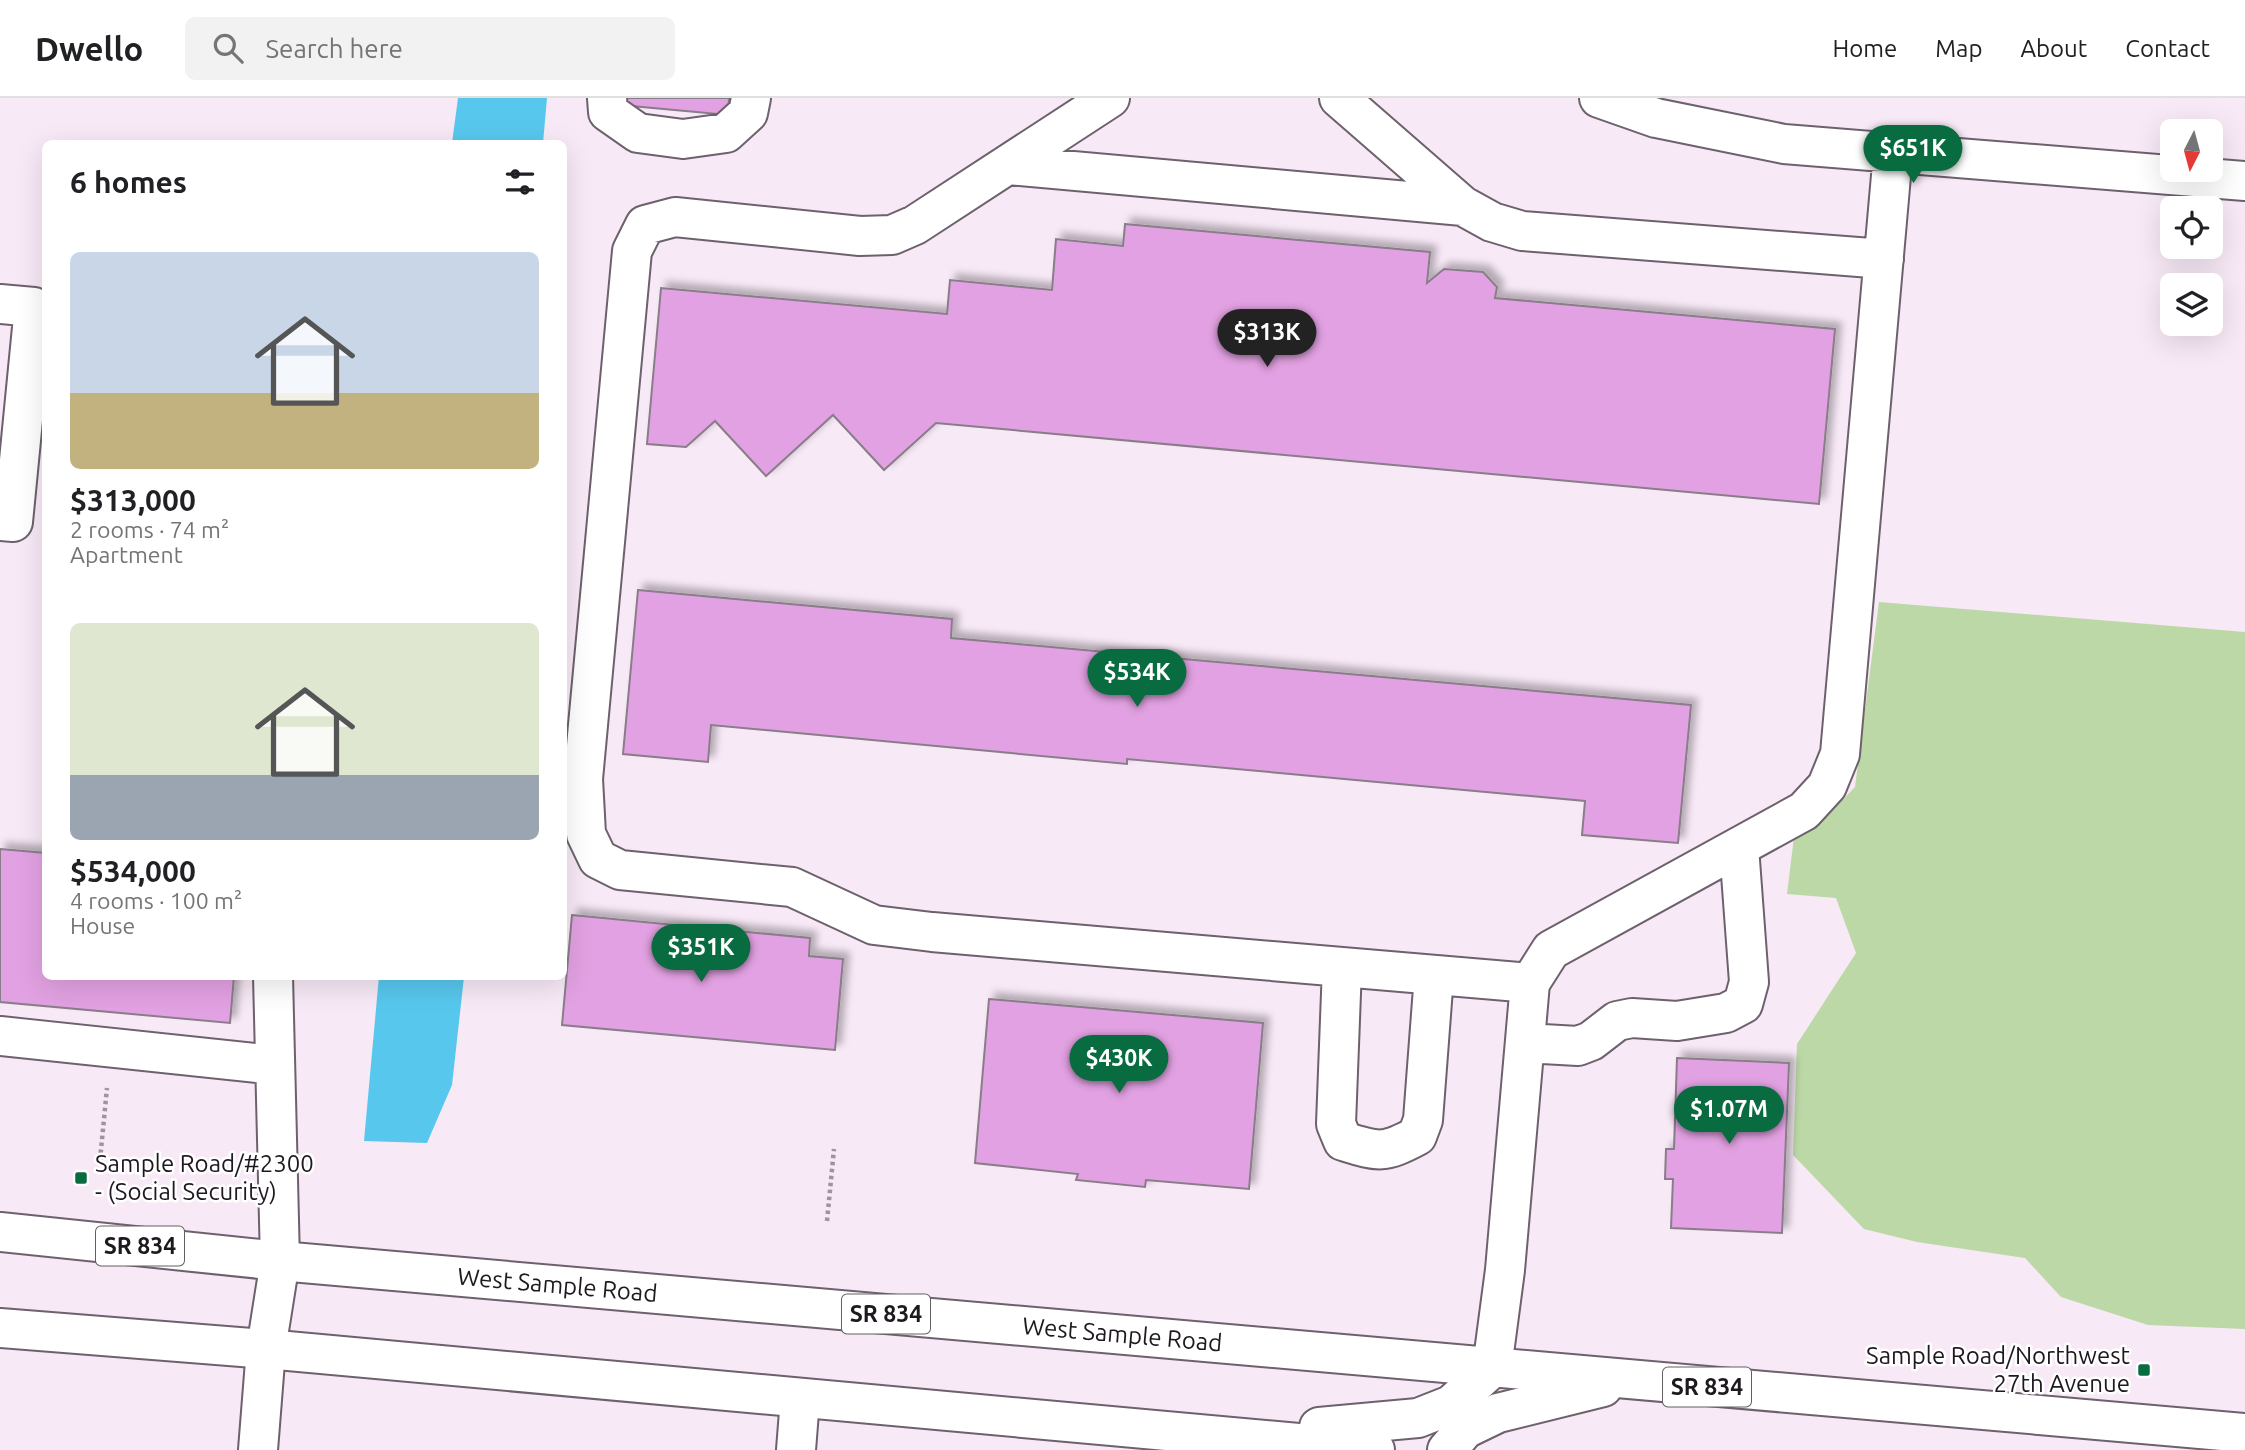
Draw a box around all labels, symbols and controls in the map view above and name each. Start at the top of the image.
search box [185,17,675,80]
icon: search [209,29,247,67]
text: Dwello [35,30,143,67]
text: Search here [265,34,403,63]
text: Home [1832,35,1897,62]
text: Map [1935,35,1982,62]
text: About [2020,35,2087,62]
text: Contact [2125,35,2210,62]
north arrow [2160,119,2222,182]
map controls [2160,119,2223,336]
pin: $651K [1864,126,1962,185]
text: $651K [1879,135,1947,160]
icon: filters [501,163,539,201]
text: 6 homes [70,165,187,199]
button: locate [2160,196,2223,259]
button: layers [2160,273,2223,336]
icon: home [242,298,368,424]
pin: $313K [1218,310,1316,369]
text: $313K [1233,319,1301,344]
text: $313,000 [70,483,196,517]
text: 2 rooms · 74 m² [70,517,229,542]
text: Apartment [70,542,183,567]
pin: $534K [1088,650,1186,709]
text: $534K [1103,659,1171,684]
icon: home [242,669,368,795]
text: $534,000 [70,854,196,888]
text: 4 rooms · 100 m² [70,888,242,913]
text: House [70,913,135,938]
pin: $351K [652,924,750,984]
text: $351K [667,934,735,959]
pin: $430K [1070,1035,1168,1095]
text: $430K [1085,1045,1153,1070]
pin: $1.07M [1672,1086,1786,1146]
text: $1.07M [1690,1096,1768,1121]
place label: Sample Road/#2300 - (Social Security) [95,1150,314,1205]
marker: Sample Road/#2300 - (Social Security) [73,1170,89,1186]
road number: SR 834 [96,1226,184,1266]
street label: West Sample Road [456,1263,659,1307]
road number: SR 834 [842,1294,930,1334]
street label: West Sample Road [1021,1312,1223,1356]
place label: Sample Road/Northwest 27th Avenue [1866,1342,2131,1397]
marker: Sample Road/Northwest 27th Avenue [2136,1362,2152,1378]
road number: SR 834 [1663,1368,1751,1406]

